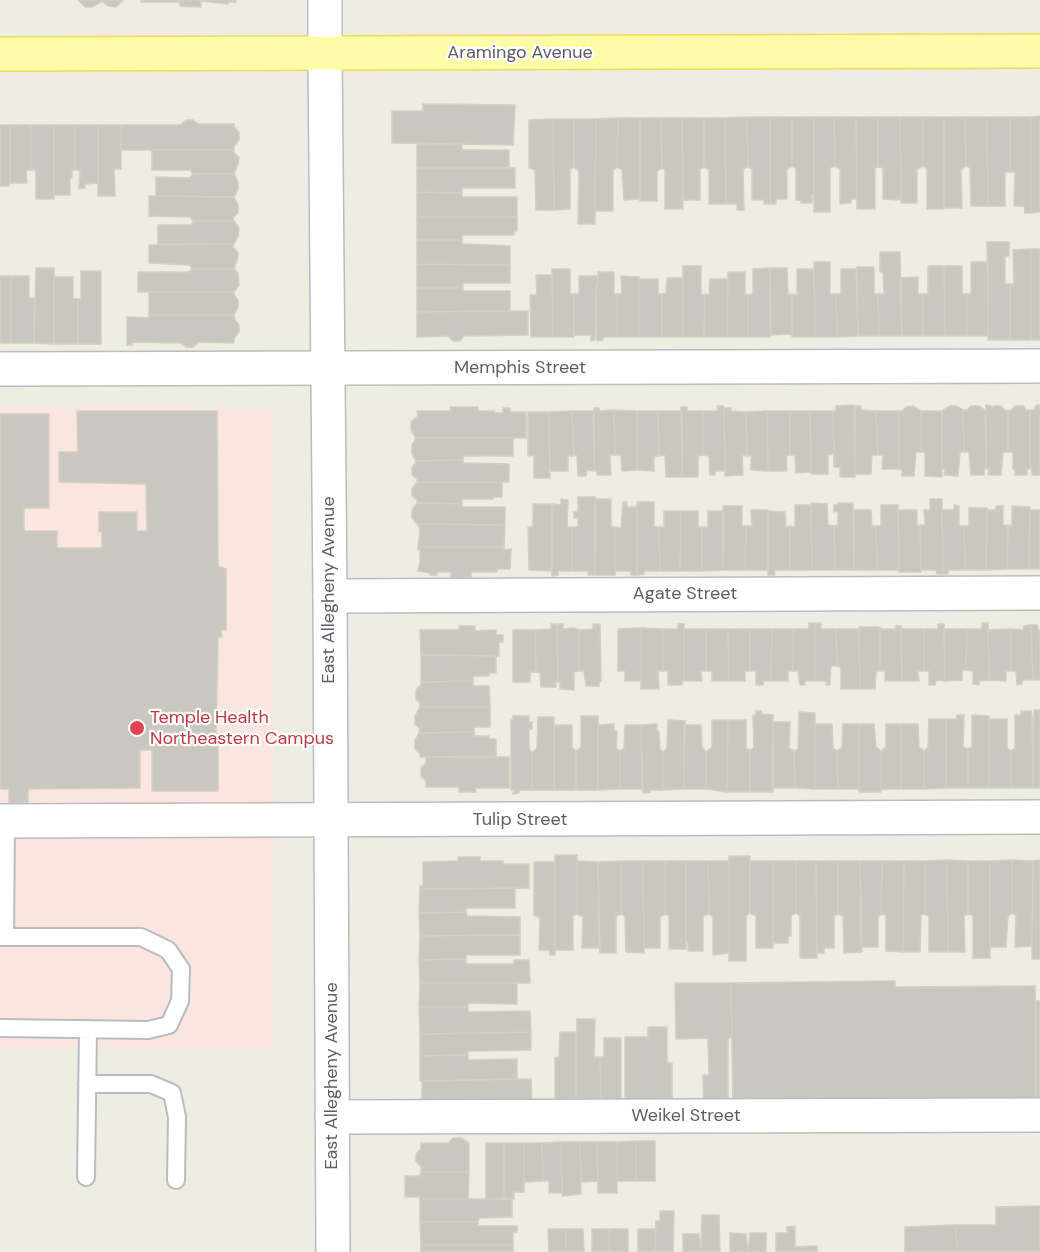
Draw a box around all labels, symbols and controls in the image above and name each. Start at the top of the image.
street label: Aramingo Avenue [447,42,593,64]
street label: Memphis Street [454,357,586,379]
street label: East Allegheny Avenue [318,496,340,684]
street label: Agate Street [633,583,737,605]
place label: Temple Health Northeastern Campus [150,707,334,750]
marker: Temple Health Northeastern Campus [128,719,146,737]
street label: Tulip Street [473,809,567,831]
street label: East Allegheny Avenue [321,982,343,1170]
street label: Weikel Street [631,1105,741,1127]

